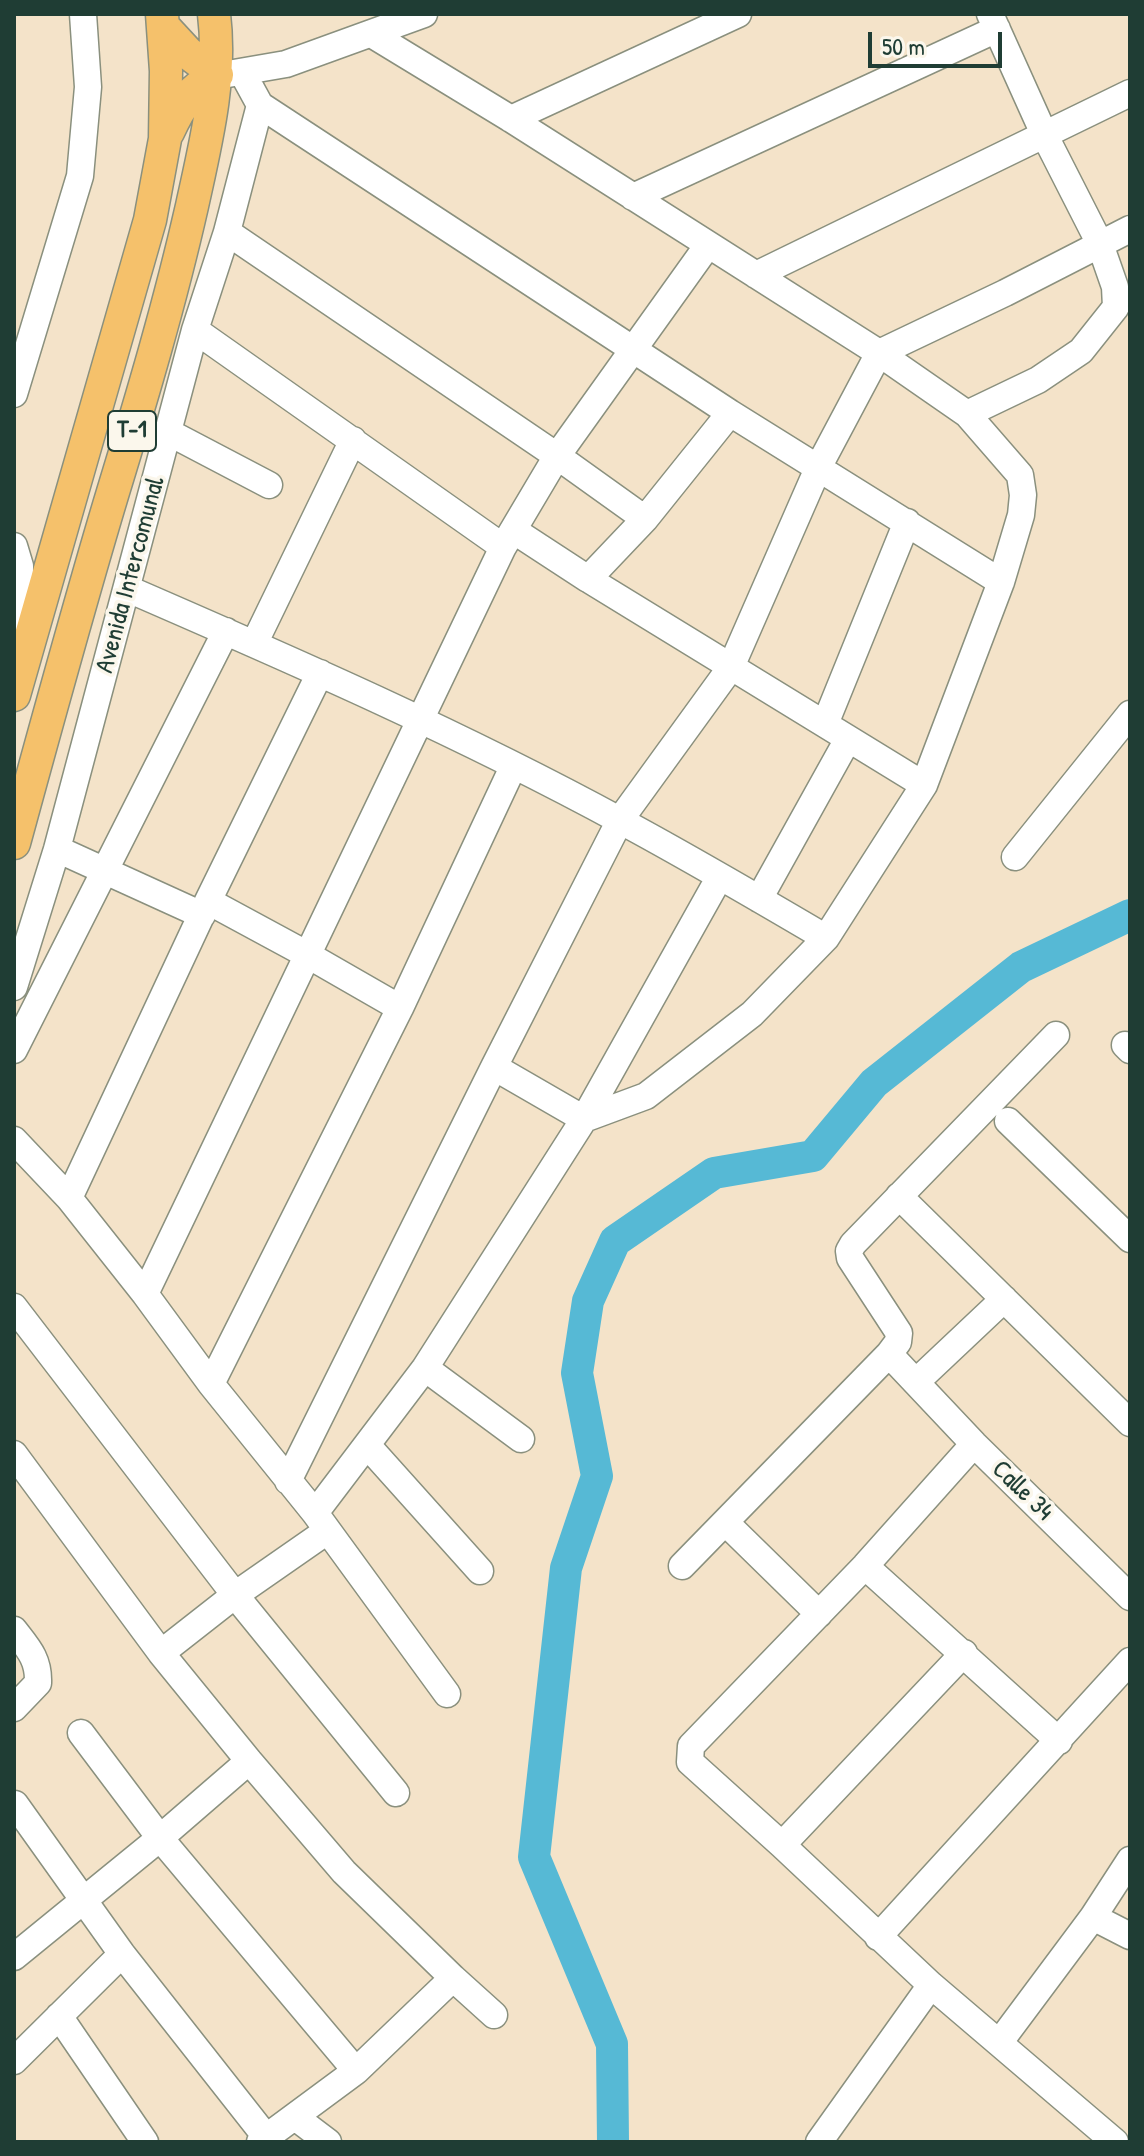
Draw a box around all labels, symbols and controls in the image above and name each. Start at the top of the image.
scale bar [872,16,1006,66]
text: 50 m [882,30,925,62]
road number: T-1 [108,411,156,451]
street label: Avenida Intercomunal [90,473,172,677]
street label: Calle 34 [985,1454,1059,1528]

